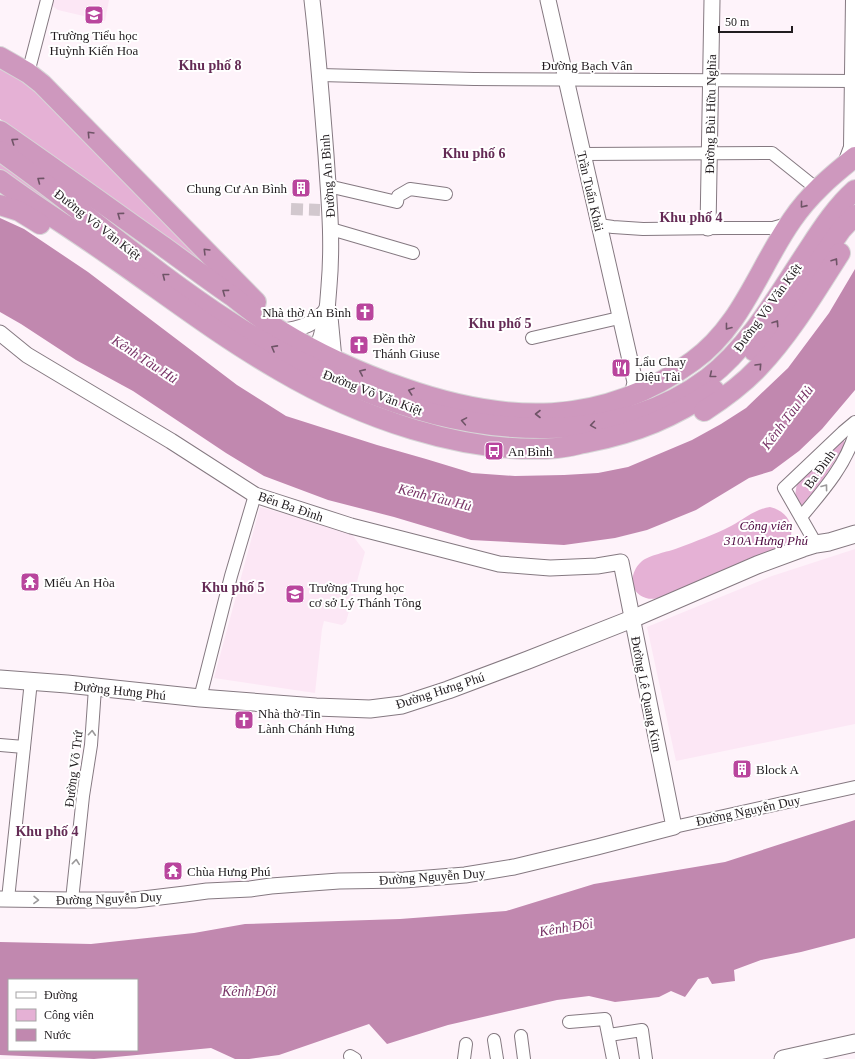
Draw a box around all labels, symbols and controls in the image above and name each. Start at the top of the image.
school or university icon: Trường Tiểu học Huỳnh Kiến Hoa [83,4,105,26]
scale bar [719,8,792,34]
text: 50 m [725,15,750,29]
place label: Trường Tiểu học Huỳnh Kiến Hoa [50,28,139,58]
street label: Đường Bùi Hữu Nghĩa [702,54,719,174]
district label: Khu phố 8 [178,58,242,73]
street label: Đường Bạch Vân [542,58,633,73]
one-way arrow [87,131,95,139]
street label: Đường An Bình [317,133,338,218]
one-way arrow [11,139,18,146]
district label: Khu phố 6 [442,146,506,161]
street label: Trần Tuấn Khải [574,150,607,233]
one-way arrow [37,177,44,185]
building icon: Chung Cư An Bình [290,177,312,199]
place label: Chung Cư An Bình [186,181,287,196]
street label: Đường Võ Văn Kiệt [51,186,144,263]
one-way arrow [801,200,808,207]
district label: Khu phố 4 [659,210,723,225]
one-way arrow [117,212,124,220]
one-way arrow [203,248,211,256]
one-way arrow [830,258,838,265]
street label: Đường Võ Văn Kiệt [730,260,805,354]
one-way arrow [163,274,170,281]
one-way arrow [223,290,230,297]
church icon: Nhà thờ An Bình [354,301,376,323]
place label: Nhà thờ An Bình [262,305,351,320]
district label: Khu phố 5 [468,316,532,331]
one-way arrow [771,321,778,328]
one-way arrow [726,323,733,330]
place label: Đền thờ Thánh Giuse [373,331,440,361]
water label: Kênh Tàu Hủ [108,332,180,386]
church icon: Đền thờ Thánh Giuse [348,334,370,356]
one-way arrow [270,345,278,352]
place label: Lẩu Chay Diệu Tài [635,354,686,384]
restaurant icon: Lẩu Chay Diệu Tài [610,357,632,379]
one-way arrow [754,363,762,371]
street label: Đường Võ Văn Kiệt [321,367,425,419]
one-way arrow [358,369,366,377]
one-way arrow [709,370,716,377]
water label: Kênh Tàu Hủ [758,383,816,453]
one-way arrow [407,387,414,396]
one-way arrow [535,410,541,418]
one-way arrow [461,417,467,426]
one-way arrow [590,420,596,429]
bus stop icon: An Bình [483,440,505,462]
place label: An Bình [508,444,553,459]
street label: Ba Đình [801,447,838,491]
water label: Kênh Tàu Hủ [395,481,473,514]
one-way arrow [820,484,827,491]
street label: Bến Ba Đình [256,488,326,525]
park label: Công viên 310A Hưng Phú [723,518,809,548]
temple icon: Miếu An Hòa [19,571,41,593]
place label: Miếu An Hòa [44,575,115,590]
district label: Khu phố 5 [201,580,265,595]
place label: Trường Trung học cơ sở Lý Thánh Tông [309,580,422,610]
school or university icon: Trường Trung học cơ sở Lý Thánh Tông [284,583,306,605]
street label: Đường Lê Quang Kim [628,635,665,753]
street label: Đường Hưng Phú [394,669,487,712]
street label: Đường Hưng Phú [73,678,167,703]
place label: Nhà thờ Tin Lành Chánh Hưng [258,706,355,736]
church icon: Nhà thờ Tin Lành Chánh Hưng [233,709,255,731]
street label: Đường Võ Trứ [61,729,86,808]
one-way arrow [87,730,96,736]
building icon: Block A [731,758,753,780]
place label: Block A [756,762,800,777]
street label: Đường Nguyễn Duy [695,792,802,829]
district label: Khu phố 4 [15,824,79,839]
one-way arrow [71,859,80,865]
temple icon: Chùa Hưng Phú [162,860,184,882]
place label: Chùa Hưng Phú [187,864,271,879]
street label: Đường Nguyễn Duy [378,865,486,888]
street label: Đường Nguyễn Duy [56,889,163,908]
one-way arrow [33,895,39,904]
water label: Kênh Đôi [537,916,594,939]
legend [8,979,138,1051]
water label: Kênh Đôi [221,984,276,999]
text: Đường [44,988,78,1002]
text: Công viên [44,1008,94,1022]
text: Nước [44,1028,71,1042]

